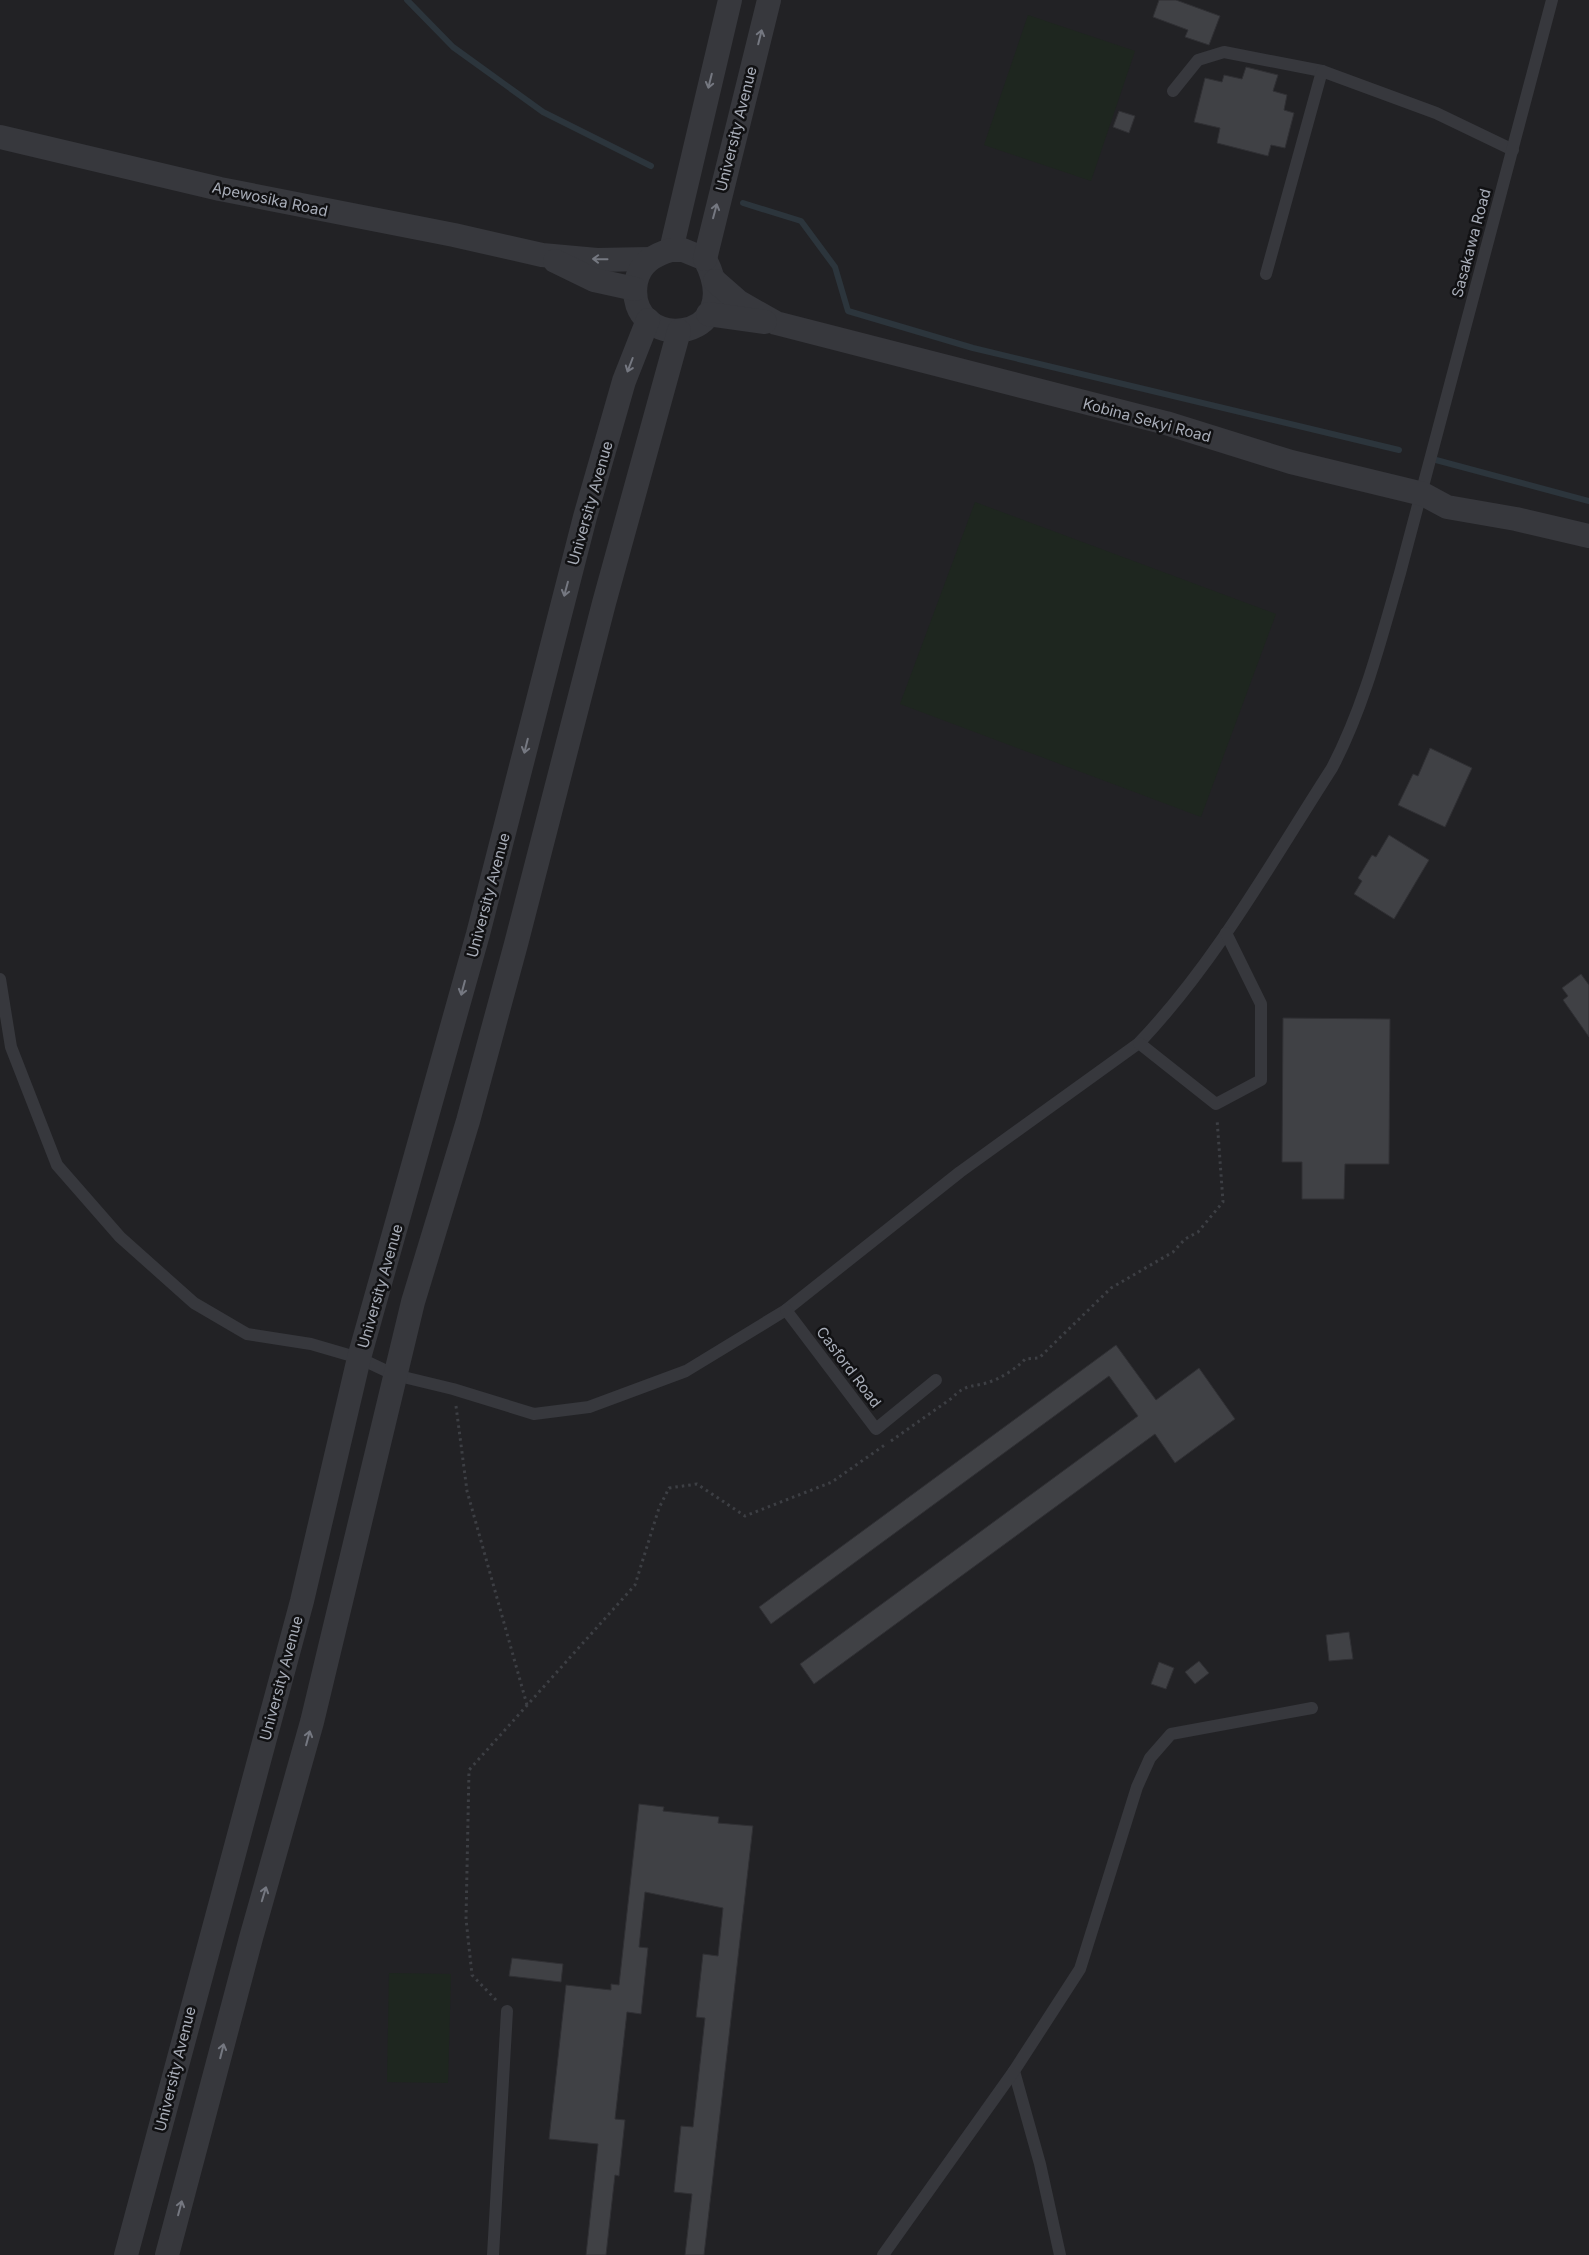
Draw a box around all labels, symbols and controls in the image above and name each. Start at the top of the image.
one-way arrow [756,29,765,45]
street label: University Avenue [711,64,761,194]
one-way arrow [705,73,714,89]
street label: Apewosika Road [210,177,330,221]
street label: Sasakawa Road [1447,186,1495,300]
one-way arrow [711,204,720,220]
one-way arrow [592,254,608,264]
one-way arrow [625,357,634,373]
street label: Kobina Sekyi Road [1081,394,1213,446]
street label: University Avenue [563,439,617,567]
one-way arrow [561,581,570,597]
one-way arrow [521,738,530,754]
street label: University Avenue [462,831,514,959]
one-way arrow [458,980,468,996]
street label: University Avenue [353,1222,407,1350]
street label: Casford Road [812,1323,886,1411]
street label: University Avenue [255,1614,307,1742]
one-way arrow [304,1730,313,1746]
one-way arrow [259,1886,269,1902]
street label: University Avenue [150,2004,200,2134]
one-way arrow [218,2043,227,2059]
one-way arrow [176,2200,186,2216]

